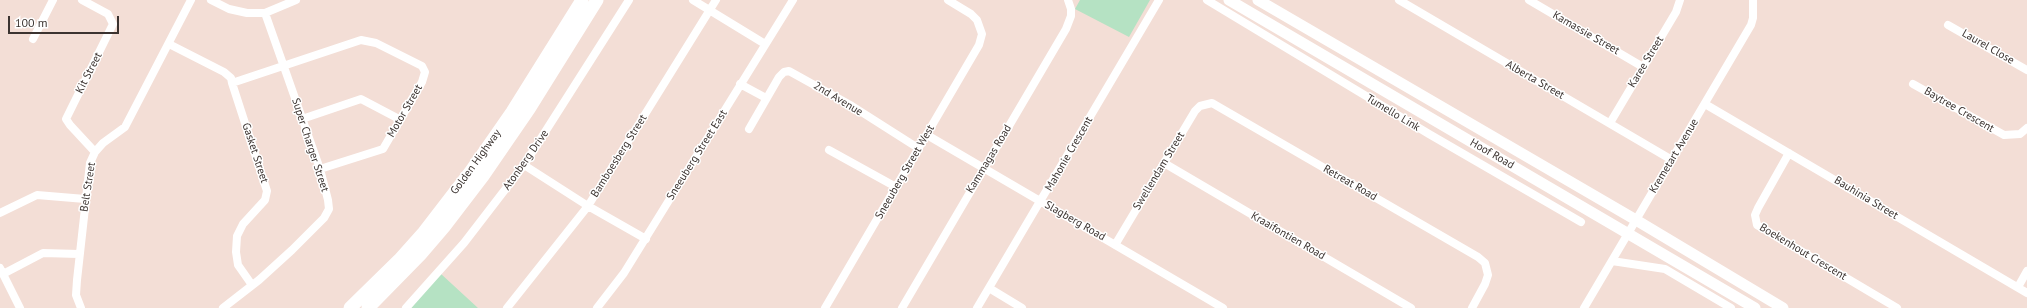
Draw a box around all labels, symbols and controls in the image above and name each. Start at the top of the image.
scale bar [10,8,121,34]
street label: Kamassie Street [1550,9,1622,57]
text: 100 m [15,15,48,30]
street label: Laurel Close [1960,27,2016,67]
street label: Karee Street [1625,34,1667,90]
street label: Kit Street [73,50,105,96]
street label: Alberta Street [1503,58,1567,102]
street label: 2nd Avenue [811,79,865,119]
street label: Motor Street [385,82,425,140]
street label: Baytree Crescent [1922,85,1996,135]
street label: Tumello Link [1364,92,1422,134]
street label: Super Charger Street [289,96,331,194]
street label: Sneeuberg Street East [664,108,730,202]
street label: Bamboesberg Street [588,112,650,200]
street label: Mahonie Crescent [1042,114,1096,194]
street label: Kremetart Avenue [1647,116,1701,196]
street label: Gasket Street [239,121,271,185]
street label: Kammagas Road [963,122,1015,196]
street label: Sneeuberg Street West [873,123,937,221]
street label: Golden Highway [448,127,504,197]
street label: Atonberg Drive [500,127,552,193]
street label: Swellendam Street [1130,130,1188,212]
street label: Hoof Road [1468,136,1516,172]
street label: Belt Street [78,161,98,213]
street label: Retreat Road [1321,162,1379,204]
street label: Bauhinia Street [1832,174,1900,222]
street label: Slagberg Road [1042,198,1108,244]
street label: Kraaifontien Road [1248,209,1328,263]
street label: Boekenhout Crescent [1757,221,1849,283]

